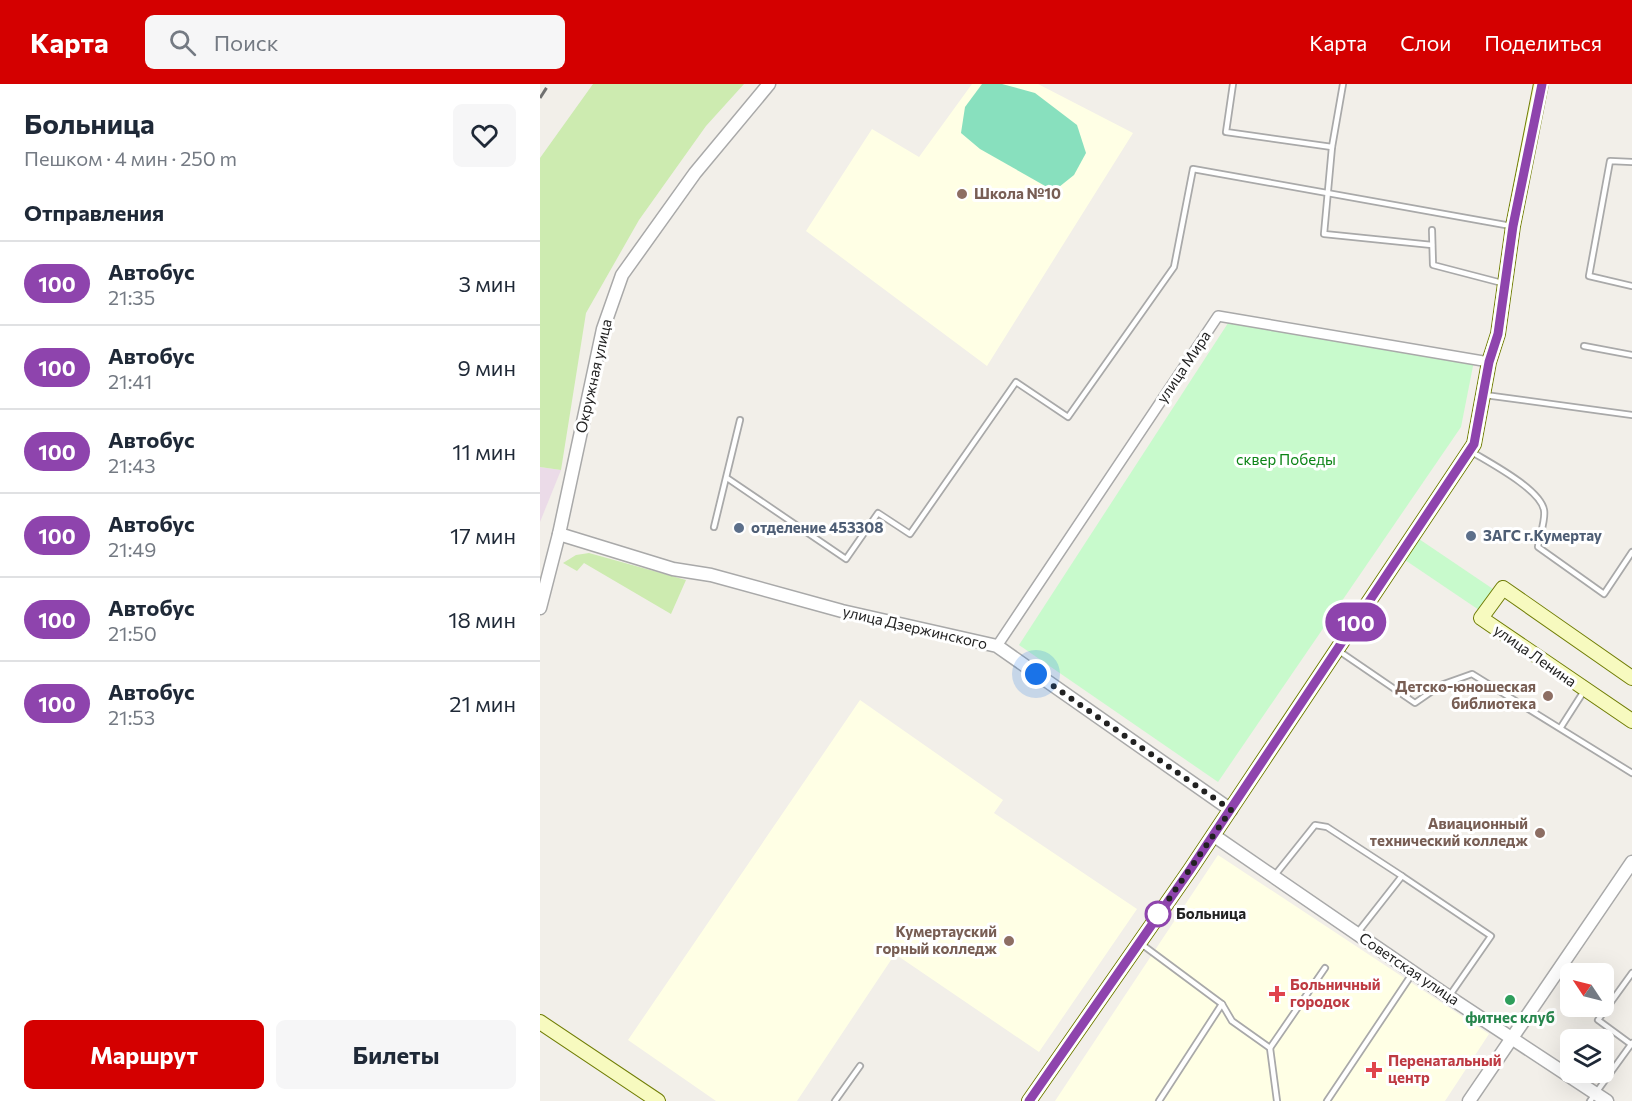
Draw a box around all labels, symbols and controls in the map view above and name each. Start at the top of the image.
search box [145,15,565,69]
text: Карта [30,25,109,59]
icon: search [166,26,199,59]
text: Поиск [214,29,278,56]
text: Карта [1309,30,1367,55]
text: Слои [1400,30,1451,55]
text: Поделиться [1484,30,1602,55]
button: heart [453,104,516,167]
text: Больница [24,106,155,140]
text: Пешком · 4 мин · 250 m [24,146,237,170]
place label: Школа №10 [974,184,1061,202]
marker: Школа №10 [955,187,969,201]
text: Отправления [24,199,164,226]
text: Автобус [108,258,195,285]
text: 3 мин [458,270,516,297]
text: 100 [38,271,76,296]
text: 21:35 [108,285,155,309]
street label: Окружная улица [571,317,615,435]
street label: улица Мира [1152,327,1214,406]
text: Автобус [108,342,195,369]
text: 9 мин [458,354,516,381]
text: 100 [38,355,76,380]
text: 21:41 [108,369,152,393]
text: Автобус [108,426,195,453]
text: 11 мин [452,438,516,465]
text: 100 [38,439,76,464]
park label: сквер Победы [1236,450,1336,468]
text: 21:43 [108,453,156,477]
text: Автобус [108,510,195,537]
place label: отделение 453308 [751,518,884,536]
marker: отделение 453308 [732,521,746,535]
text: 17 мин [450,522,516,549]
text: 100 [38,523,76,548]
place label: ЗАГС г.Кумертау [1483,526,1603,544]
marker: ЗАГС г.Кумертау [1464,529,1478,543]
text: 21:49 [108,537,157,561]
text: Автобус [108,594,195,621]
street label: улица Дзержинского [841,602,989,652]
line badge: 100 [1322,602,1390,642]
text: 18 мин [448,606,516,633]
text: 100 [38,607,76,632]
text: 100 [1337,610,1375,635]
street label: улица Ленина [1491,620,1580,690]
text: 21:50 [108,621,157,645]
your location [1021,659,1051,689]
place label: Детско-юношеская библиотека [1395,677,1536,712]
text: Автобус [108,678,195,705]
marker: Детско-юношеская библиотека [1541,689,1555,703]
text: 21 мин [449,690,516,717]
text: 100 [38,691,76,716]
text: 21:53 [108,705,155,729]
place label: Авиационный технический колледж [1370,814,1528,849]
marker: Авиационный технический колледж [1533,826,1547,840]
marker: Больница [1145,901,1171,927]
place label: Больница [1176,904,1246,922]
place label: Кумертауский горный колледж [876,922,997,957]
street label: Советская улица [1356,928,1463,1008]
marker: Кумертауский горный колледж [1002,934,1016,948]
north arrow [1560,963,1614,1017]
map controls [1560,963,1614,1083]
place label: Больничный городок [1290,975,1381,1010]
marker: Больничный городок [1268,985,1286,1003]
marker: фитнес клуб [1503,993,1517,1007]
place label: фитнес клуб [1465,1008,1555,1026]
button: Маршрут [24,1020,264,1089]
button: Билеты [276,1020,516,1089]
button: layers [1560,1029,1614,1083]
place label: Перенатальный центр [1388,1051,1502,1086]
marker: Перенатальный центр [1365,1061,1383,1079]

